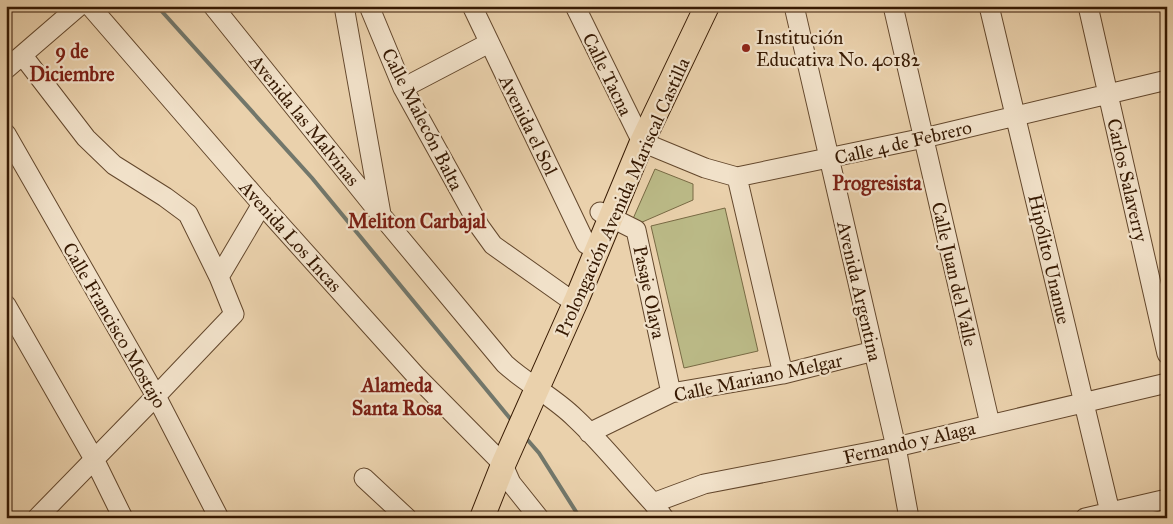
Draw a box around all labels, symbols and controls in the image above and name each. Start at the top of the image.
place label: Institución Educativa No. 40182 [756,26,921,71]
street label: Calle Tacna [578,29,638,120]
district label: 9 de Diciembre [29,39,115,86]
marker: Institución Educativa No. 40182 [740,42,752,54]
street label: Calle Malecón Balta [377,44,469,195]
street label: Avenida las Malvinas [244,49,365,191]
street label: Prolongación Avenida Mariscal Castilla [550,53,696,341]
street label: Avenida el Sol [494,70,563,180]
street label: Calle 4 de Febrero [832,115,974,169]
street label: Carlos Salaverry [1102,116,1153,245]
district label: Progresista [832,171,922,196]
street label: Avenida Los Incas [234,175,347,297]
street label: Hipólito Unanue [1023,192,1076,326]
street label: Calle Juan del Valle [926,200,982,349]
district label: Meliton Carbajal [348,209,487,234]
street label: Avenida Argentina [831,218,887,365]
street label: Calle Francisco Mostajo [58,238,172,413]
street label: Pasaje Olaya [628,244,671,342]
street label: Calle Mariano Melgar [672,348,846,408]
district label: Alameda Santa Rosa [352,373,443,420]
street label: Fernando y Alaga [841,416,979,470]

